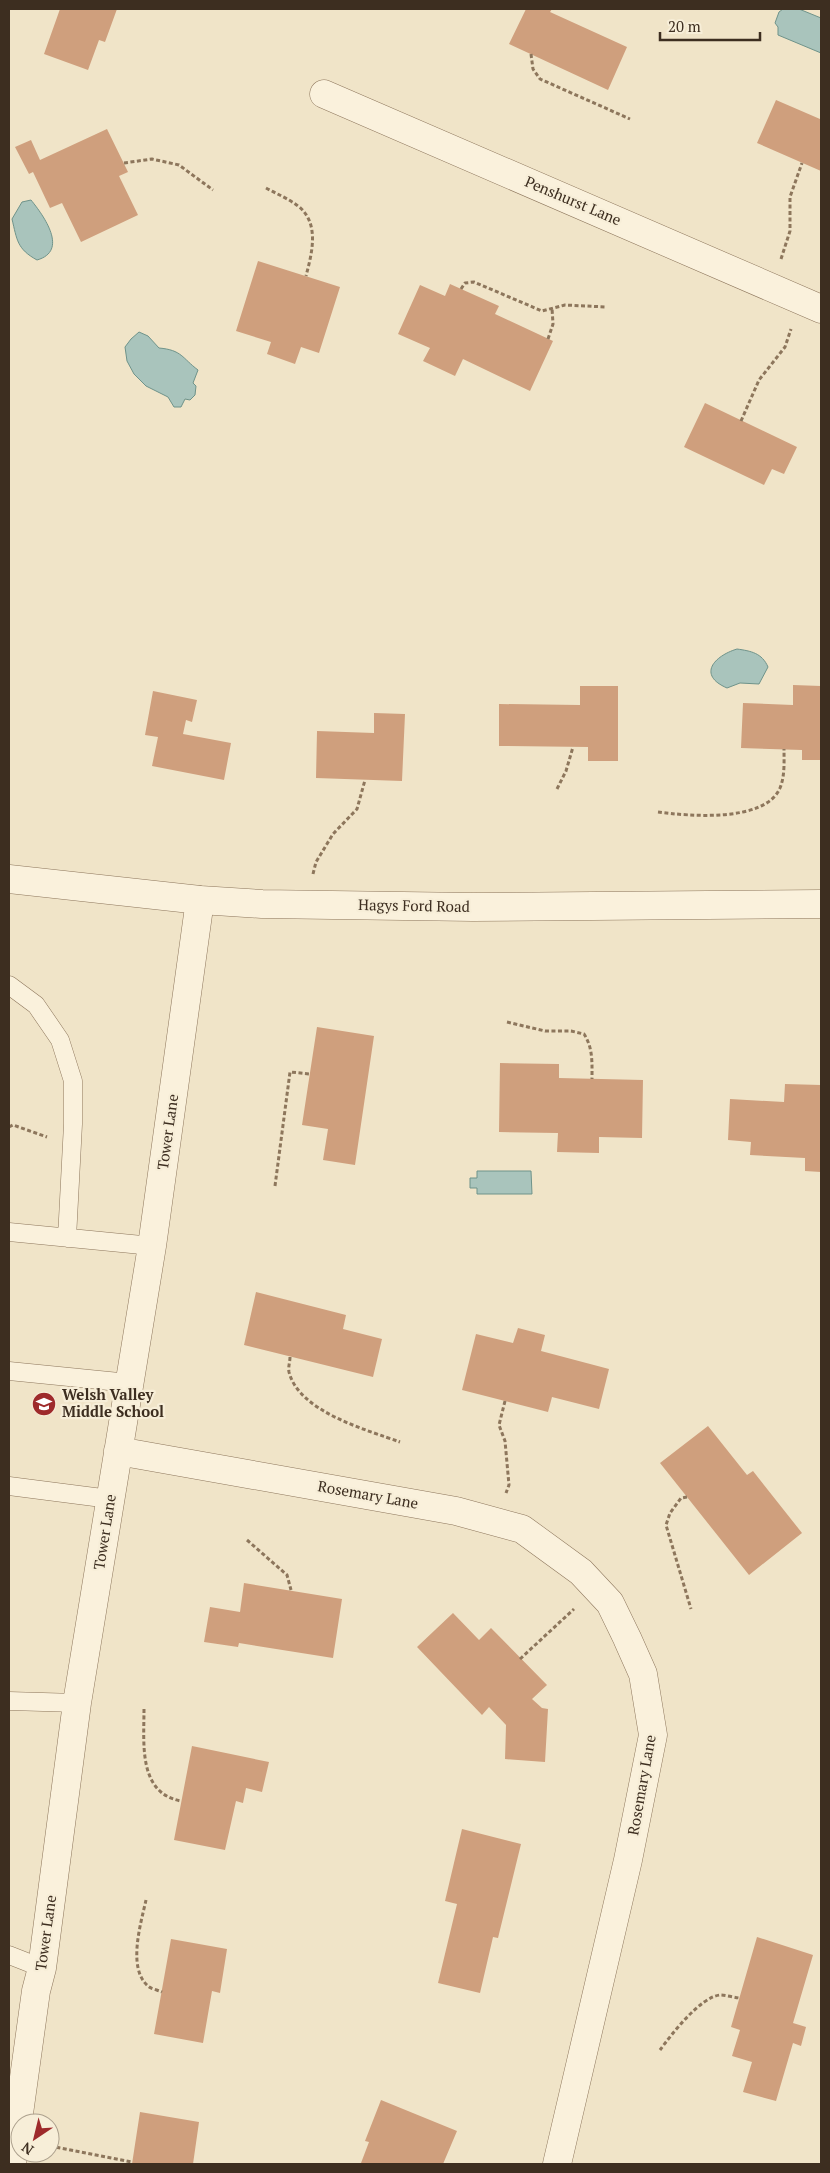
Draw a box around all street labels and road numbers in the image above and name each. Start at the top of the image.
street label: Penshurst Lane [522,171,625,229]
street label: Hagys Ford Road [358,894,470,916]
street label: Tower Lane [152,1093,182,1171]
street label: Rosemary Lane [316,1475,420,1513]
street label: Tower Lane [88,1493,120,1571]
street label: Rosemary Lane [622,1733,660,1837]
street label: Tower Lane [30,1894,60,1972]

